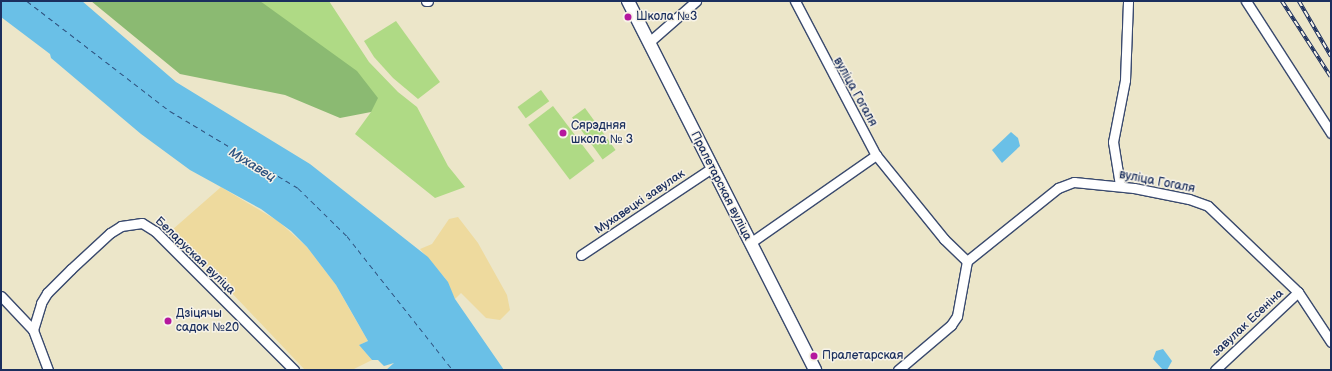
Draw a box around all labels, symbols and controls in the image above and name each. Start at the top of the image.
place label: Школа №3 [636,10,697,24]
marker: Школа №3 [623,12,633,22]
street label: вуліца Гогаля [830,55,880,129]
place label: Сярэдняя школа № 3 [571,119,633,147]
marker: Сярэдняя школа № 3 [558,128,568,138]
street label: Пралетарская вуліца [687,129,755,243]
water label: Мухавец [226,145,278,185]
street label: Мухавецкі завулак [592,167,688,237]
street label: вуліца Гогаля [1118,168,1196,196]
street label: Беларуская вуліца [152,214,238,298]
street label: завулак Есеніна [1209,286,1287,360]
place label: Дзіцячы садок №20 [176,307,239,335]
marker: Дзіцячы садок №20 [163,316,173,326]
place label: Пралетарская [822,349,903,363]
marker: Пралетарская [809,351,819,361]

